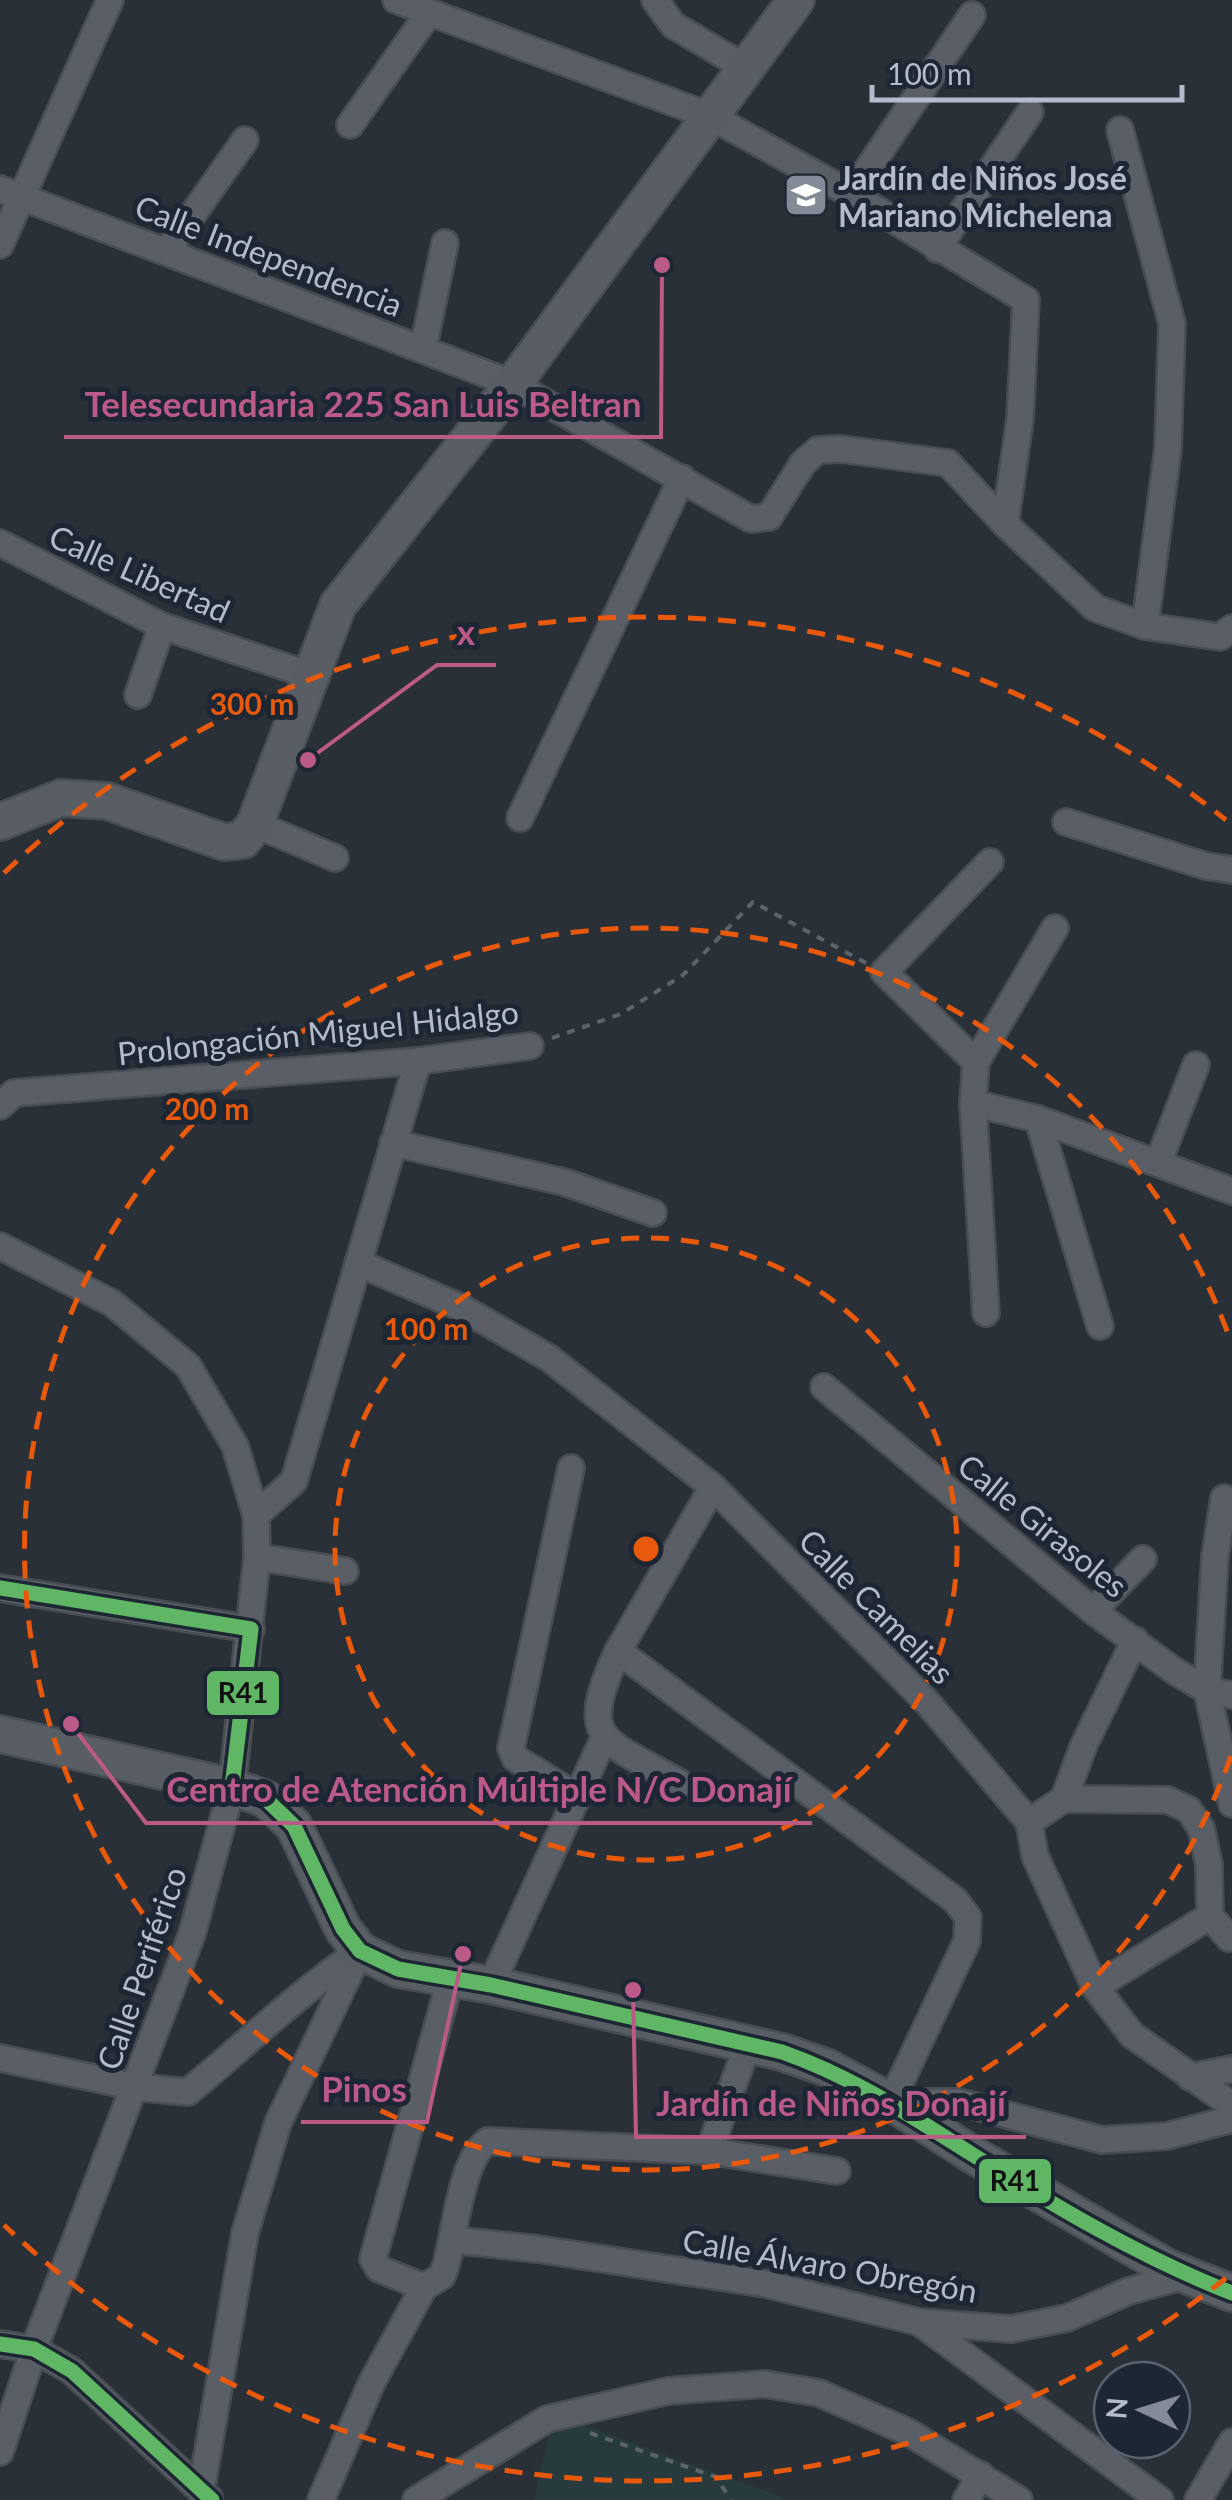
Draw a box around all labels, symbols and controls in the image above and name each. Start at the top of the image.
scale bar [872,40,1182,102]
text: 100 m [887,55,972,91]
place label: Jardín de Niños José Mariano Michelena [838,158,1127,234]
school or university icon: Jardín de Niños José Mariano Michelena [783,172,829,218]
street label: Calle Independencia [130,186,408,324]
callout: Telesecundaria 225 San Luis Beltran [64,372,661,437]
text: Telesecundaria 225 San Luis Beltran [84,382,642,424]
street label: Calle Libertad [44,516,236,630]
callout: x [437,600,496,665]
text: x [457,610,476,652]
text: 300 m [210,685,294,721]
street label: Prolongación Miguel Hidalgo [115,992,521,1072]
text: 200 m [165,1090,249,1126]
text: 100 m [384,1310,468,1346]
street label: Calle Girasoles [951,1445,1135,1605]
street label: Calle Camelias [791,1520,963,1692]
centre of rings [628,1531,664,1567]
line badge: R41 [205,1669,281,1717]
text: R41 [218,1675,268,1709]
callout: Centro de Atención Múltiple N/C Donají [146,1758,812,1823]
text: Centro de Atención Múltiple N/C Donají [166,1767,794,1809]
street label: Calle Periférico [88,1861,194,2075]
callout: Pinos [301,2057,427,2122]
text: Pinos [321,2067,407,2109]
callout: Jardín de Niños Donají [636,2072,1026,2137]
text: Jardín de Niños Donají [656,2081,1008,2123]
line badge: R41 [977,2157,1053,2205]
text: R41 [990,2163,1040,2197]
street label: Calle Álvaro Obregón [680,2220,980,2310]
north arrow [1092,2360,1192,2460]
text: N [1098,2396,1134,2420]

